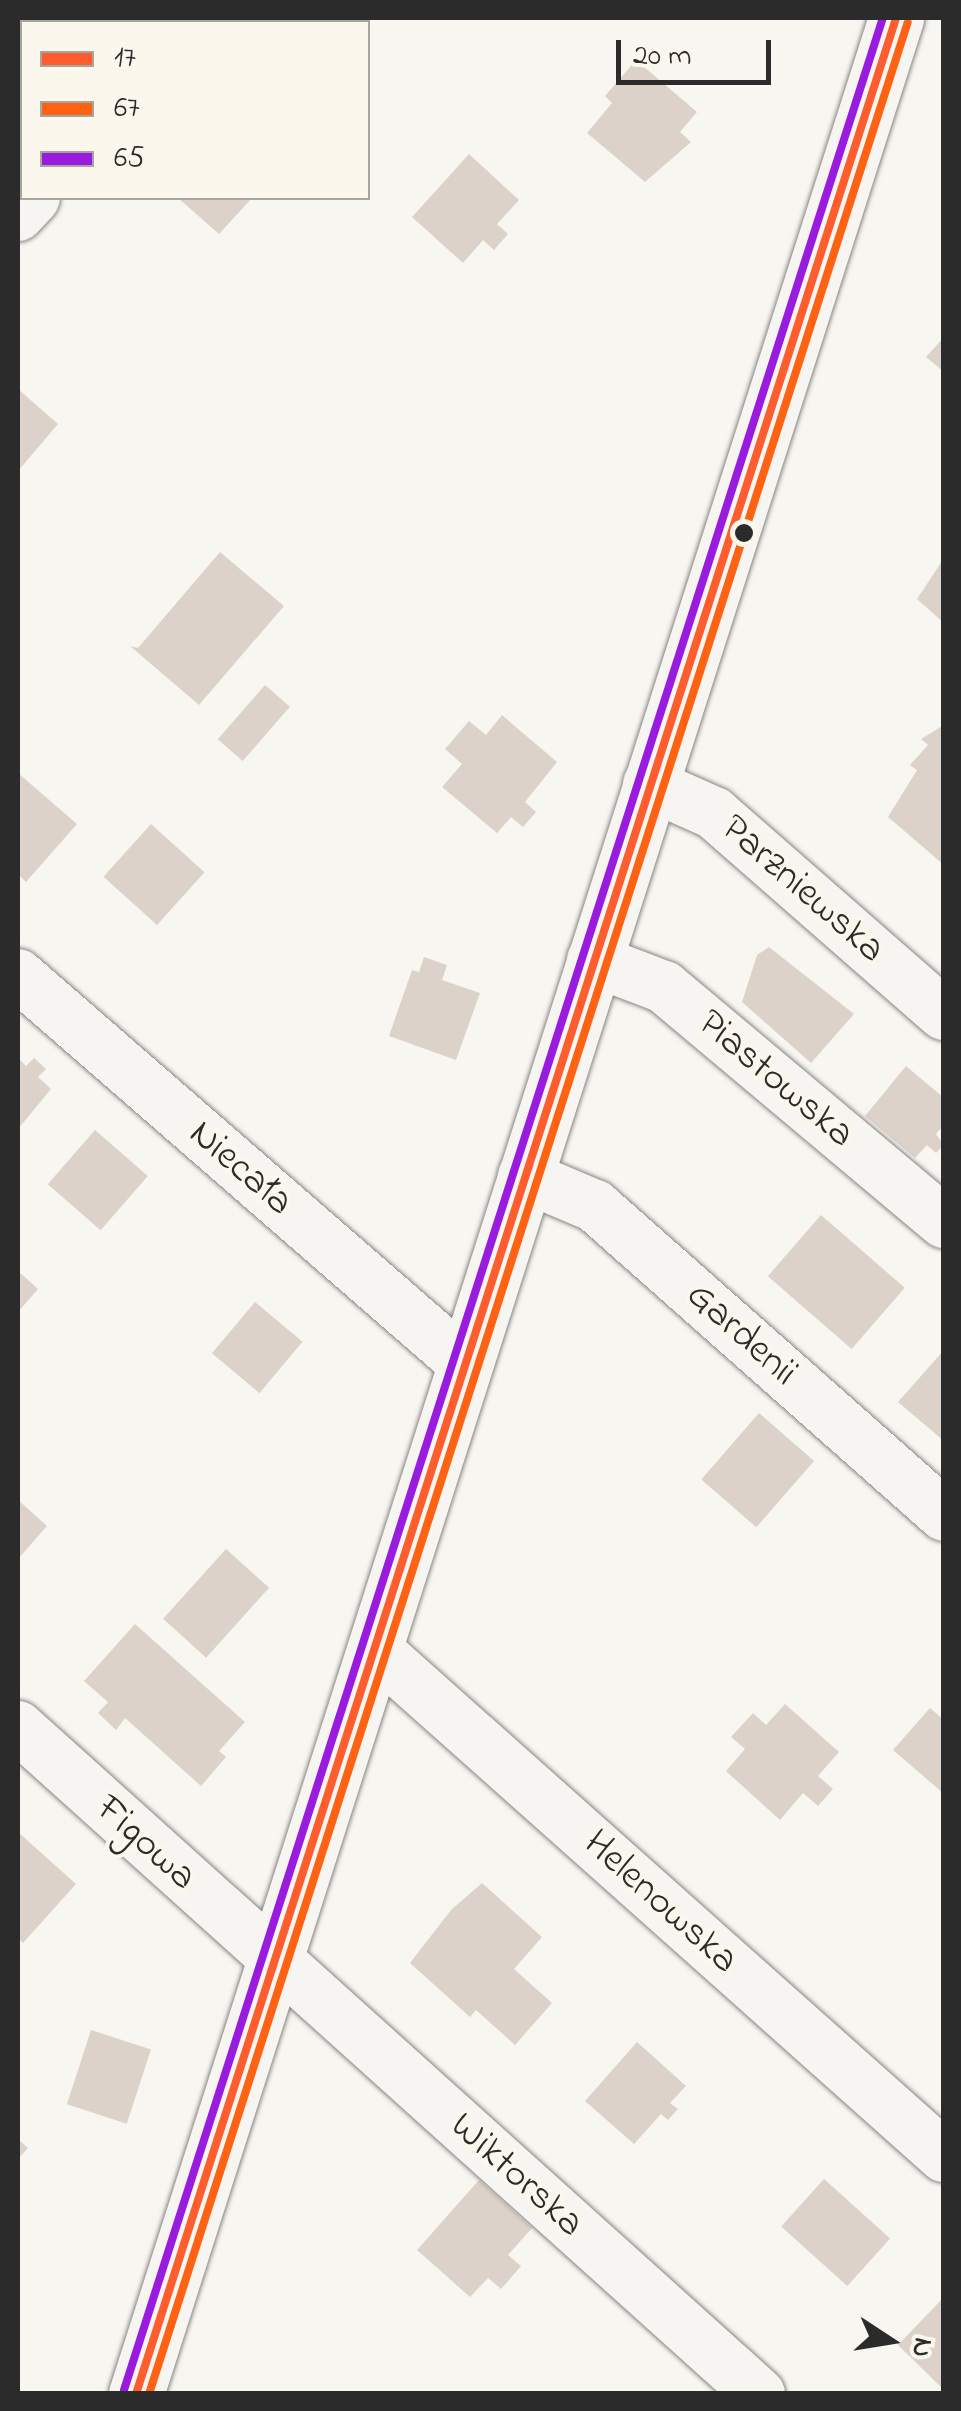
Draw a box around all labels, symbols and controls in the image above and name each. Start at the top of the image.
legend [20,20,370,200]
scale bar [621,20,776,82]
text: 20 m [633,35,692,79]
text: 17 [114,37,136,81]
text: 67 [114,87,140,131]
text: 65 [114,137,144,181]
unlabelled marker [734,523,754,543]
street label: Parzniewska [710,806,894,974]
street label: Piastowska [687,1001,863,1159]
street label: Niecała [178,1111,302,1227]
street label: Gardenii [675,1272,807,1398]
street label: Figowa [84,1786,206,1902]
street label: Helenowska [573,1821,747,1985]
street label: Wiktorska [439,2103,593,2249]
north arrow [841,2291,941,2391]
text: N [899,2334,943,2361]

